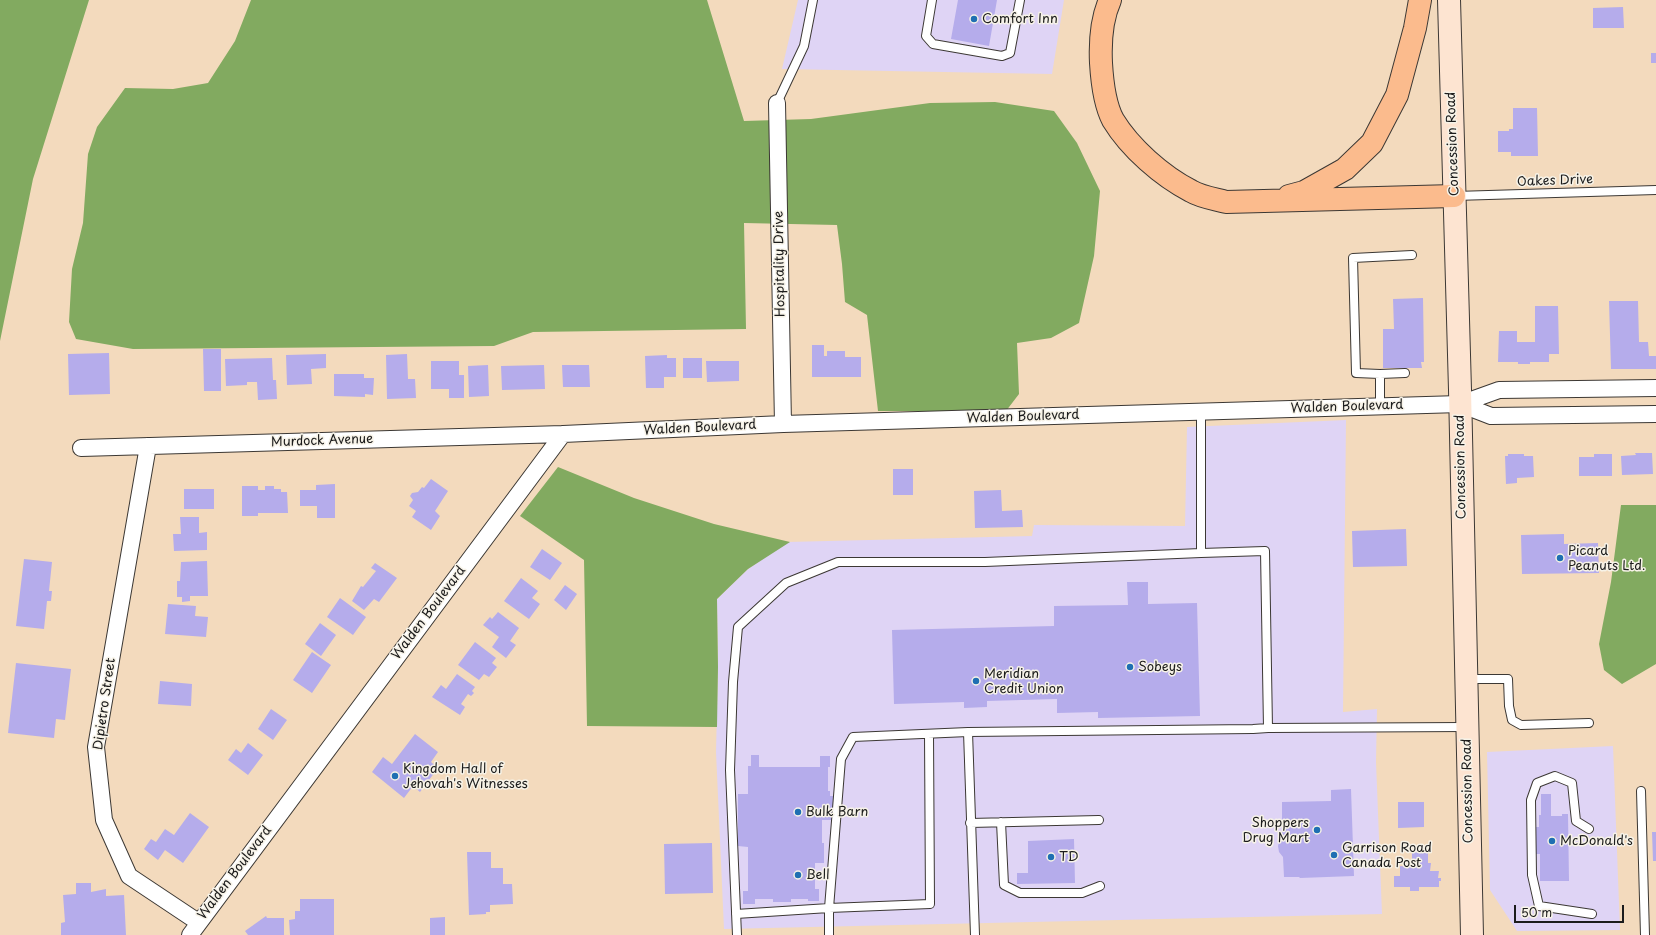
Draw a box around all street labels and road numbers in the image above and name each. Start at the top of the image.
street label: Concession Road [1443,92,1463,196]
street label: Oakes Drive [1517,172,1593,190]
street label: Hospitality Drive [771,211,789,317]
street label: Walden Boulevard [1290,397,1404,417]
street label: Walden Boulevard [966,407,1080,427]
street label: Concession Road [1452,415,1470,519]
street label: Walden Boulevard [643,417,757,439]
street label: Murdock Avenue [271,431,373,451]
street label: Walden Boulevard [389,563,469,663]
street label: Dipietro Street [91,657,119,751]
street label: Concession Road [1459,739,1477,843]
street label: Walden Boulevard [195,823,275,923]

